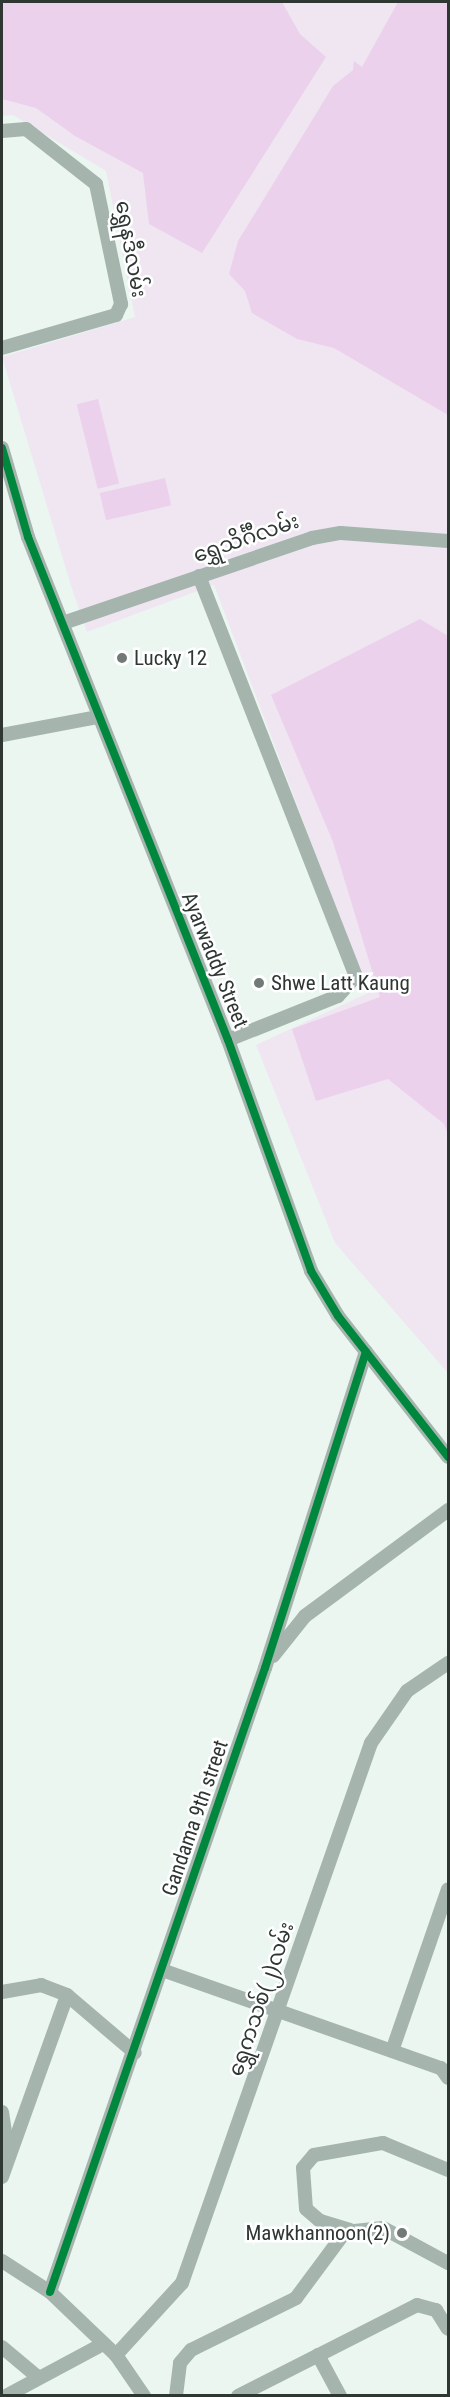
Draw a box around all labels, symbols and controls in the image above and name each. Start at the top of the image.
street label: ရွှေနဒီလမ်း [110,199,152,299]
street label: ရွှေသိင်္ဂီလမ်း [190,508,302,568]
place label: Lucky 12 [134,645,207,671]
marker: Lucky 12 [115,651,129,665]
street label: Ayarwaddy Street [176,888,254,1032]
place label: Shwe Latt Kaung [271,970,410,996]
marker: Shwe Latt Kaung [252,976,266,990]
street label: Gandama 9th street [157,1737,233,1899]
street label: ရွှေကသစ်(၂)လမ်း [223,1919,299,2079]
place label: Mawkhannoon(2) [246,2220,390,2246]
marker: Mawkhannoon(2) [395,2226,409,2240]

